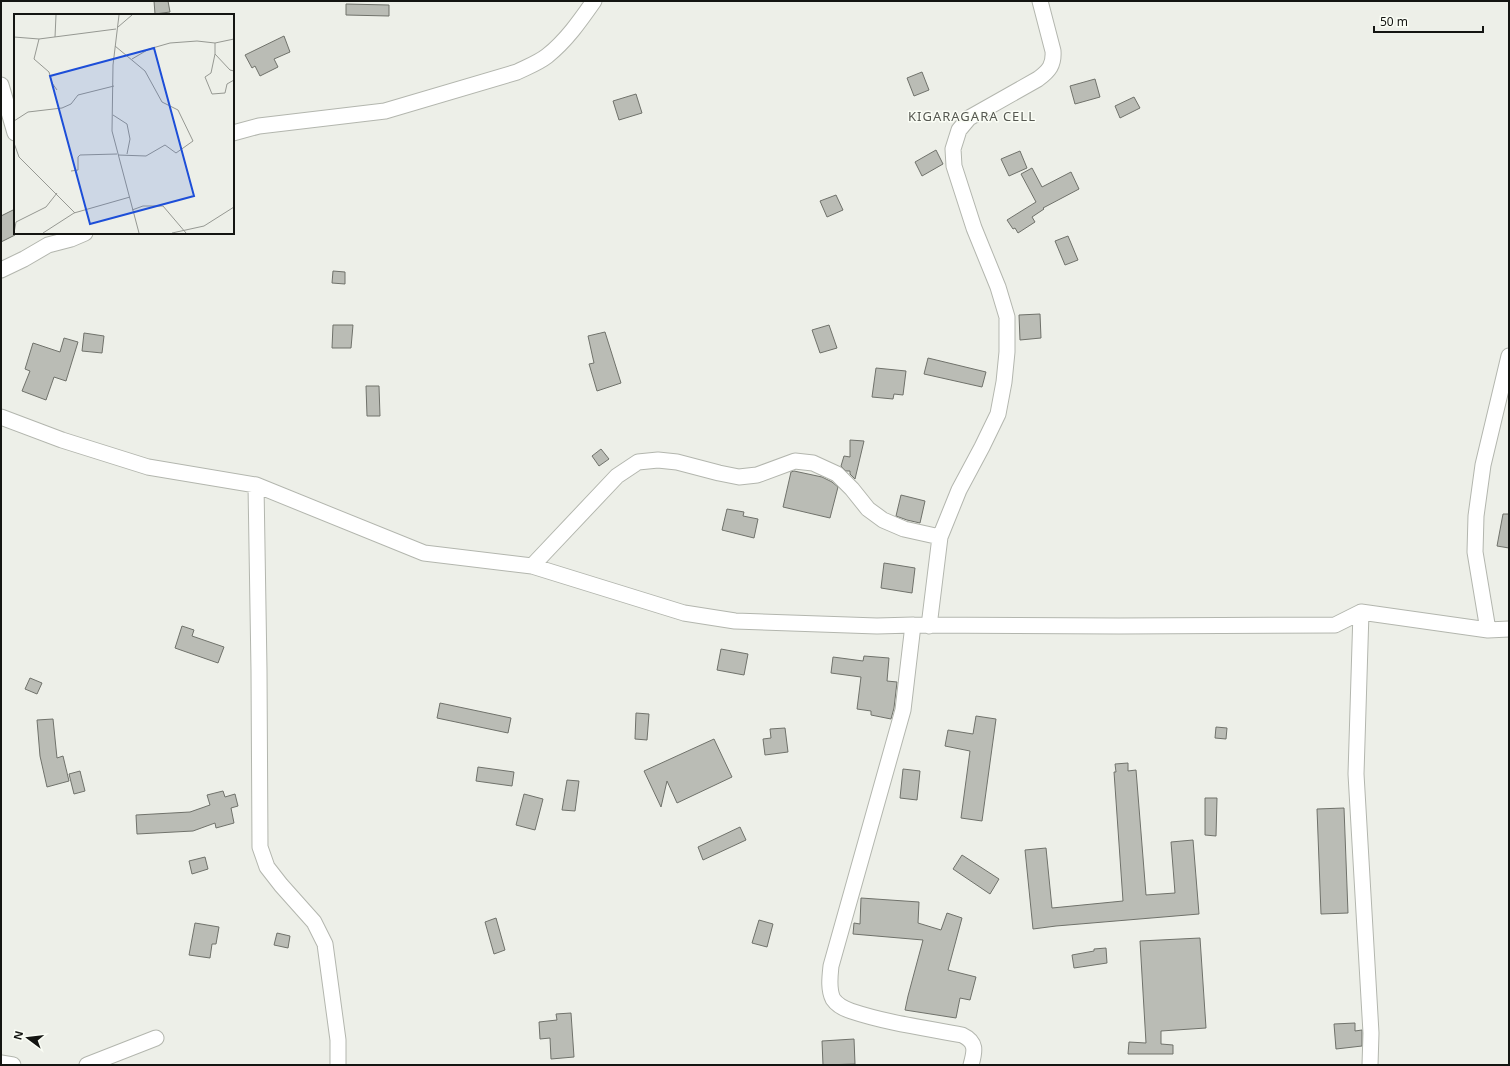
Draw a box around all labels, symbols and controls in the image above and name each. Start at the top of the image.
scale bar [1374,8,1483,34]
text: 50 m [1380,13,1408,30]
inset map [14,14,234,234]
district label: KIGARAGARA CELL [908,107,1036,125]
north arrow [8,1018,48,1058]
text: N [9,1029,26,1042]

